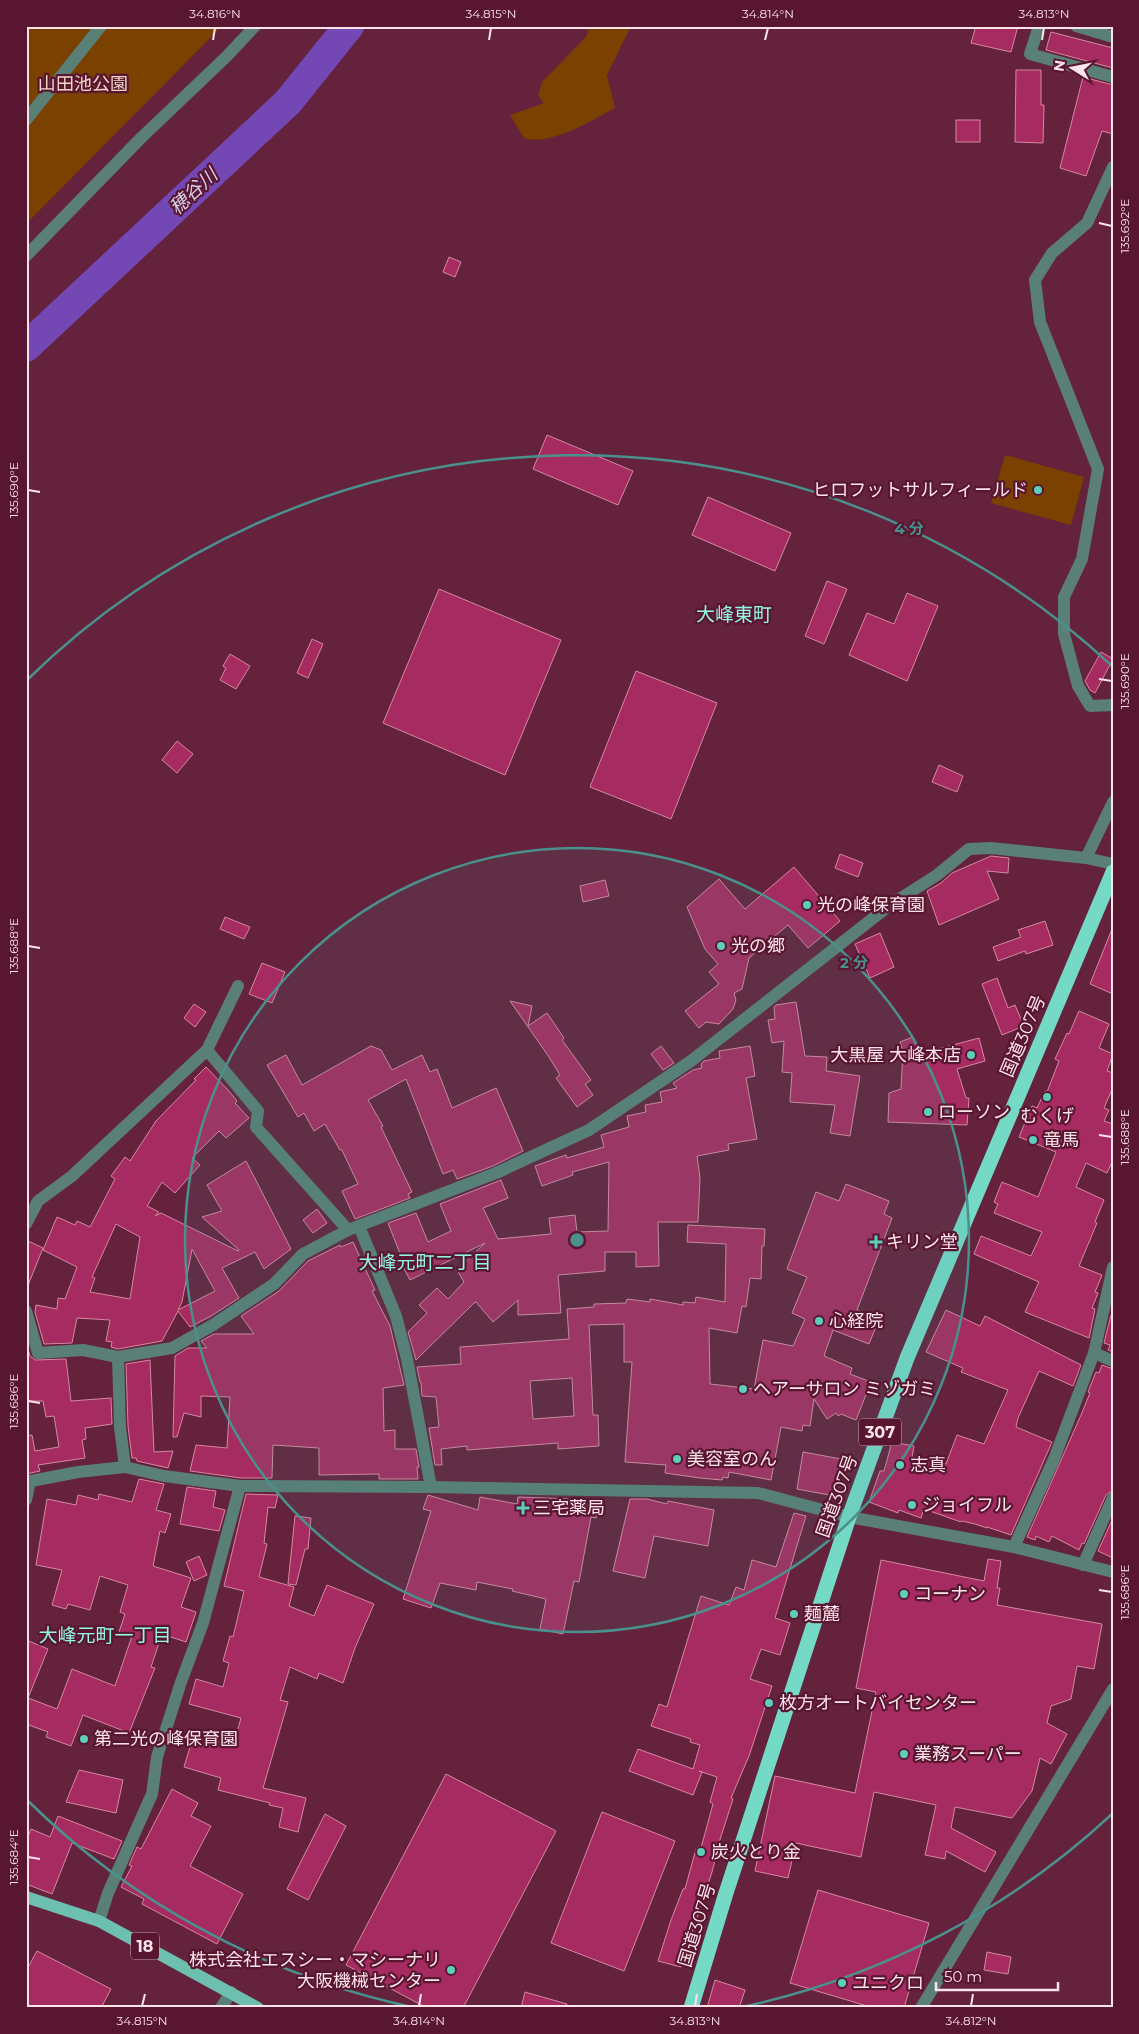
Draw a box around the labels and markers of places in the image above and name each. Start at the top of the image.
place label: ヒロフットサルフィールド [812,479,1028,501]
marker: ヒロフットサルフィールド [1032,484,1044,496]
place label: 光の峰保育園 [817,894,925,916]
marker: 光の峰保育園 [801,899,813,911]
place label: 光の郷 [731,935,785,957]
marker: 光の郷 [715,940,727,952]
place label: 大黒屋 大峰本店 [830,1044,961,1066]
marker: 大黒屋 大峰本店 [965,1049,977,1061]
marker: むくげ [1041,1091,1053,1103]
place label: ローソン [938,1101,1010,1123]
place label: むくげ [1020,1105,1074,1127]
marker: ローソン [922,1106,934,1118]
place label: 竜馬 [1043,1129,1079,1151]
marker: 竜馬 [1027,1134,1039,1146]
centre of rings [568,1231,586,1249]
place label: キリン堂 [886,1231,958,1253]
marker: キリン堂 [870,1236,882,1248]
place label: 心経院 [829,1310,883,1332]
marker: 心経院 [813,1315,825,1327]
place label: ヘアーサロン ミゾガミ [753,1378,936,1400]
marker: ヘアーサロン ミゾガミ [737,1383,749,1395]
place label: 美容室のん [687,1448,777,1470]
marker: 美容室のん [671,1453,683,1465]
place label: 志真 [910,1454,946,1476]
marker: 志真 [894,1459,906,1471]
place label: ジョイフル [922,1494,1012,1516]
place label: 三宅薬局 [533,1497,605,1519]
marker: ジョイフル [906,1499,918,1511]
marker: 三宅薬局 [517,1502,529,1514]
place label: コーナン [914,1583,986,1605]
marker: コーナン [898,1588,910,1600]
place label: 麺麓 [804,1603,840,1625]
marker: 麺麓 [788,1608,800,1620]
place label: 枚方オートバイセンター [779,1692,977,1714]
marker: 枚方オートバイセンター [763,1697,775,1709]
place label: 第二光の峰保育園 [94,1728,238,1750]
marker: 第二光の峰保育園 [78,1733,90,1745]
place label: 業務スーパー [914,1743,1022,1765]
marker: 業務スーパー [898,1748,910,1760]
place label: 炭火とり金 [711,1841,801,1863]
marker: 炭火とり金 [695,1846,707,1858]
place label: 株式会社エスシー・マシーナリ 大阪機械センター [189,1949,441,1992]
marker: 株式会社エスシー・マシーナリ 大阪機械センター [445,1964,457,1976]
place label: ユニクロ [852,1972,924,1994]
marker: ユニクロ [836,1977,848,1989]

